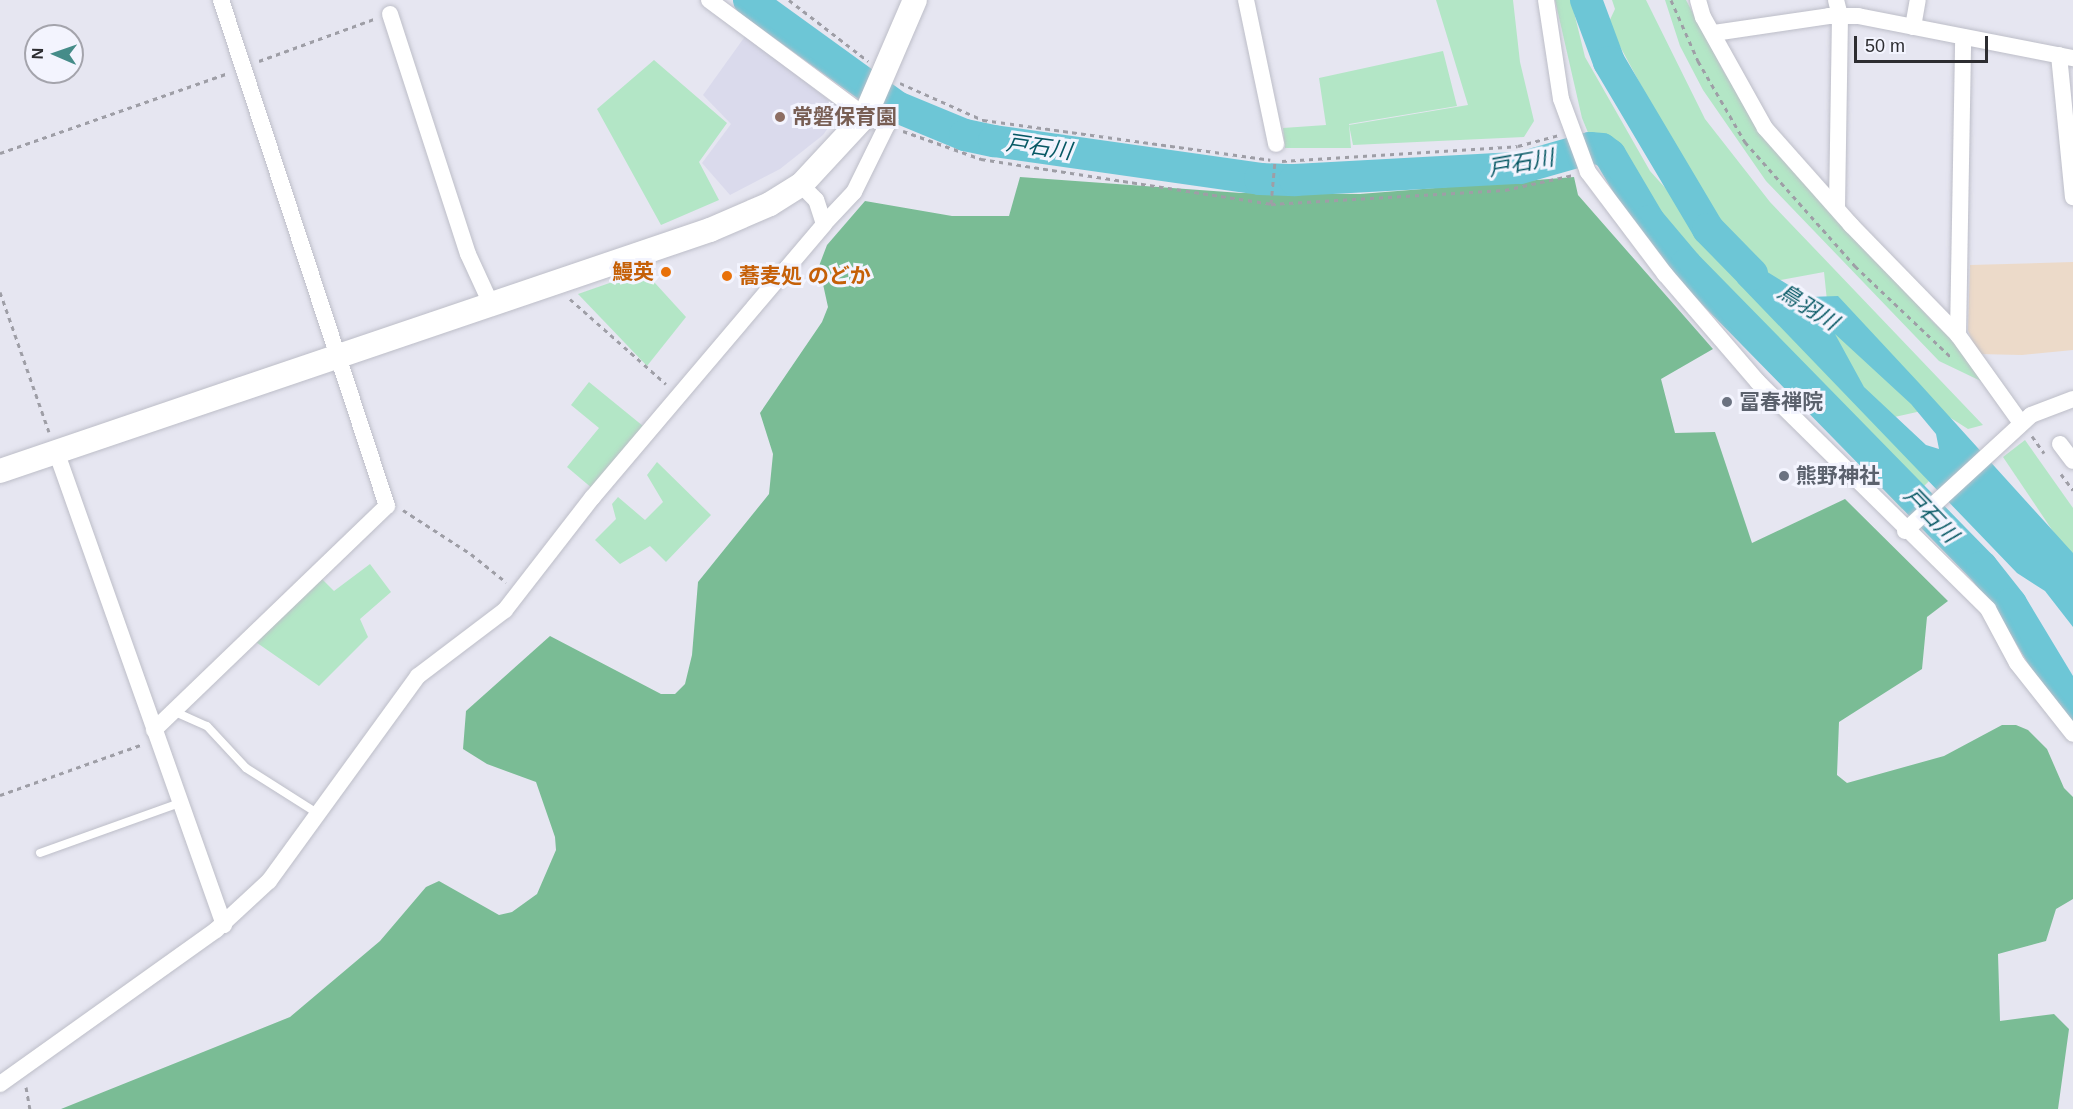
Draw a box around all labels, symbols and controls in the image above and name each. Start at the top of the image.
north arrow [24,24,84,84]
scale bar [1857,24,1990,62]
text: 50 m [1865,36,1905,56]
text: N [29,47,46,59]
place label: 常磐保育園 [792,104,897,130]
marker: 常磐保育園 [773,110,787,124]
water label: 戸石川 [1004,129,1074,165]
water label: 戸石川 [1486,144,1556,182]
place label: 鰻英 [612,259,654,285]
place label: 蕎麦処 のどか [739,263,871,289]
marker: 鰻英 [659,265,673,279]
marker: 蕎麦処 のどか [720,269,734,283]
water label: 鳥羽川 [1773,278,1843,336]
place label: 冨春禅院 [1739,389,1823,415]
marker: 冨春禅院 [1720,395,1734,409]
place label: 熊野神社 [1796,463,1880,489]
marker: 熊野神社 [1777,469,1791,483]
water label: 戸石川 [1899,482,1963,548]

